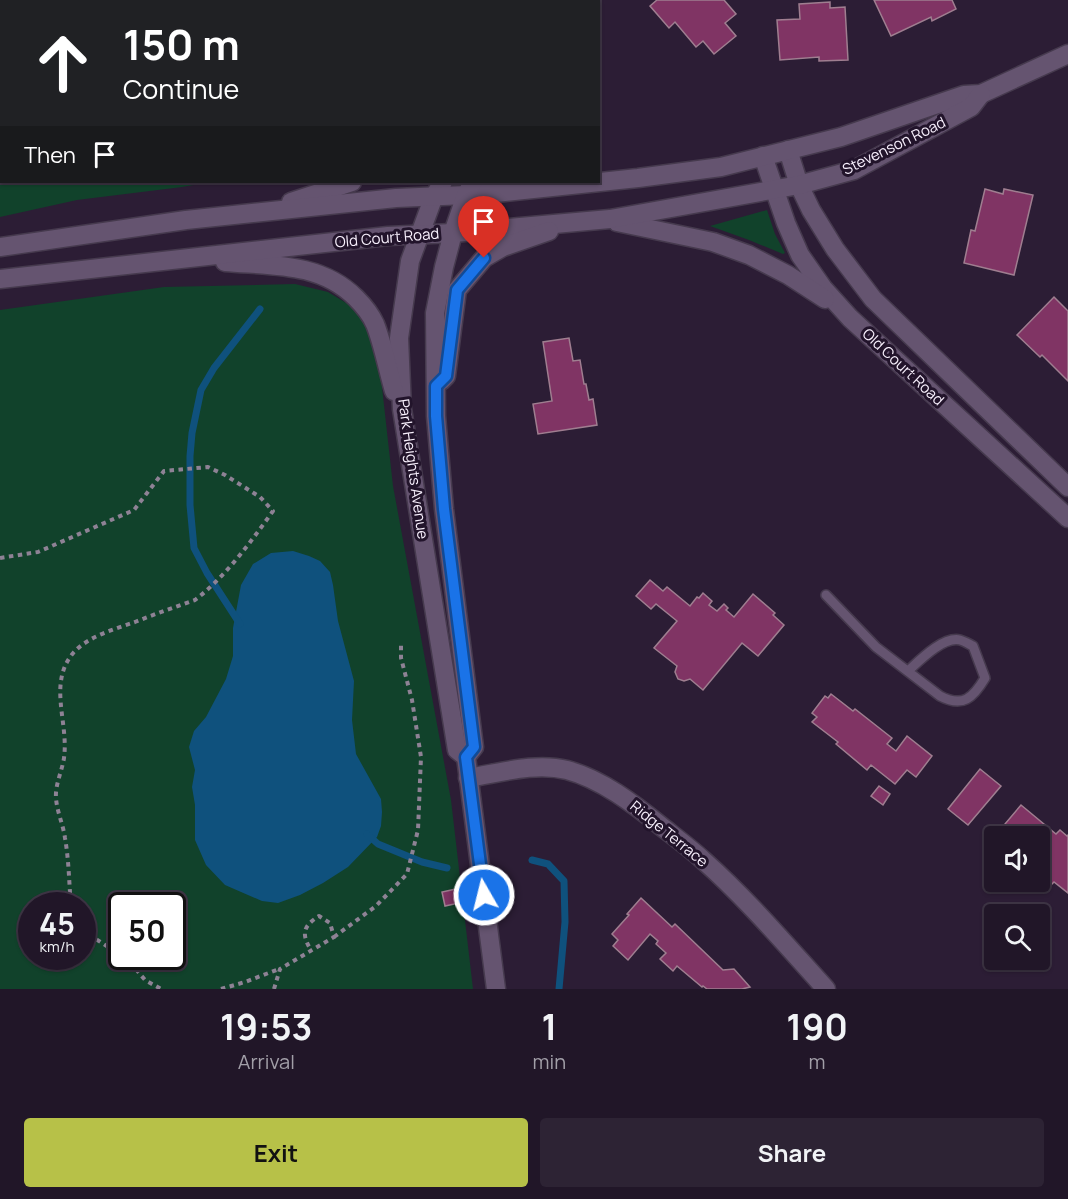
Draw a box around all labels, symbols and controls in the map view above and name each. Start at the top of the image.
text: 150 m [123,15,240,73]
icon: ahead [24,24,102,102]
text: Continue [123,70,239,107]
street label: Stevenson Road [839,111,949,180]
icon: arrive [88,138,121,171]
text: Then [24,140,76,170]
pin [458,196,509,258]
icon: arrive [467,205,500,238]
street label: Old Court Road [334,222,440,253]
street label: Old Court Road [858,323,949,410]
street label: Park Heights Avenue [393,397,434,541]
street label: Ridge Terrace [626,796,713,872]
map controls [984,826,1050,970]
button: sound [984,826,1050,892]
position arrow [452,863,516,927]
speed limit sign: 50 [108,892,186,970]
text: 45 [39,903,75,944]
button: search [984,904,1050,970]
text: km/h [40,936,74,957]
text: 19:53 [220,1002,313,1051]
text: 1 [541,1002,557,1051]
text: 190 [786,1002,848,1051]
text: Arrival [238,1048,295,1075]
text: min [533,1048,566,1075]
text: m [809,1048,826,1075]
button: Exit [24,1118,528,1187]
button: Share [540,1118,1044,1187]

